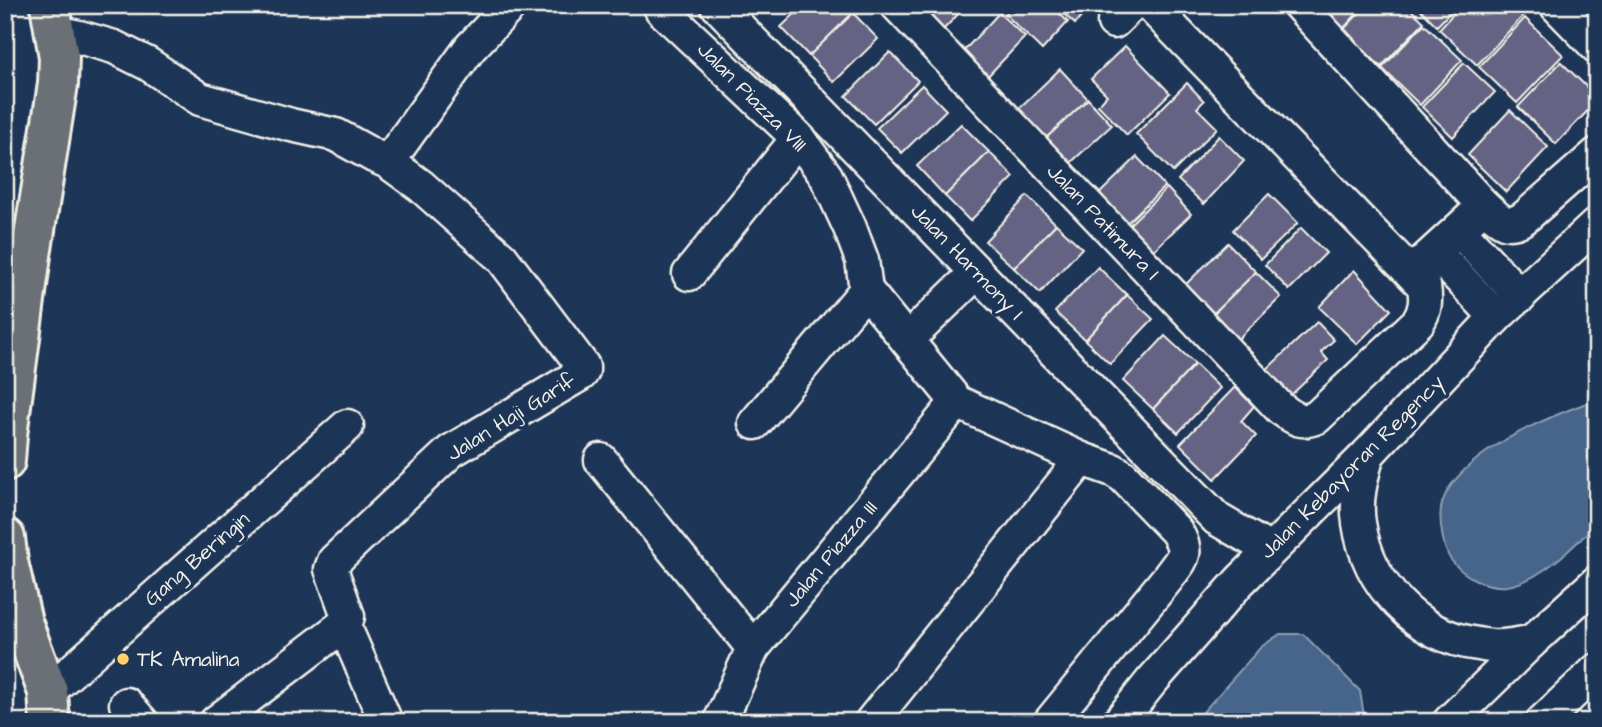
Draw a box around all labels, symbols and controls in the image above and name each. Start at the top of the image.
street label: Jalan Piazza VIII [691,36,813,158]
street label: Jalan Patimura I [1040,158,1166,286]
street label: Jalan Harmony I [903,197,1030,328]
street label: Jalan Haji Garif [441,366,581,468]
street label: Jalan Kebayoran Regency [1253,368,1452,567]
street label: Jalan Piazza III [778,494,884,614]
street label: Gang Beringin [138,505,257,614]
place label: TK Amalina [137,645,240,674]
marker: TK Amalina [115,651,131,667]

